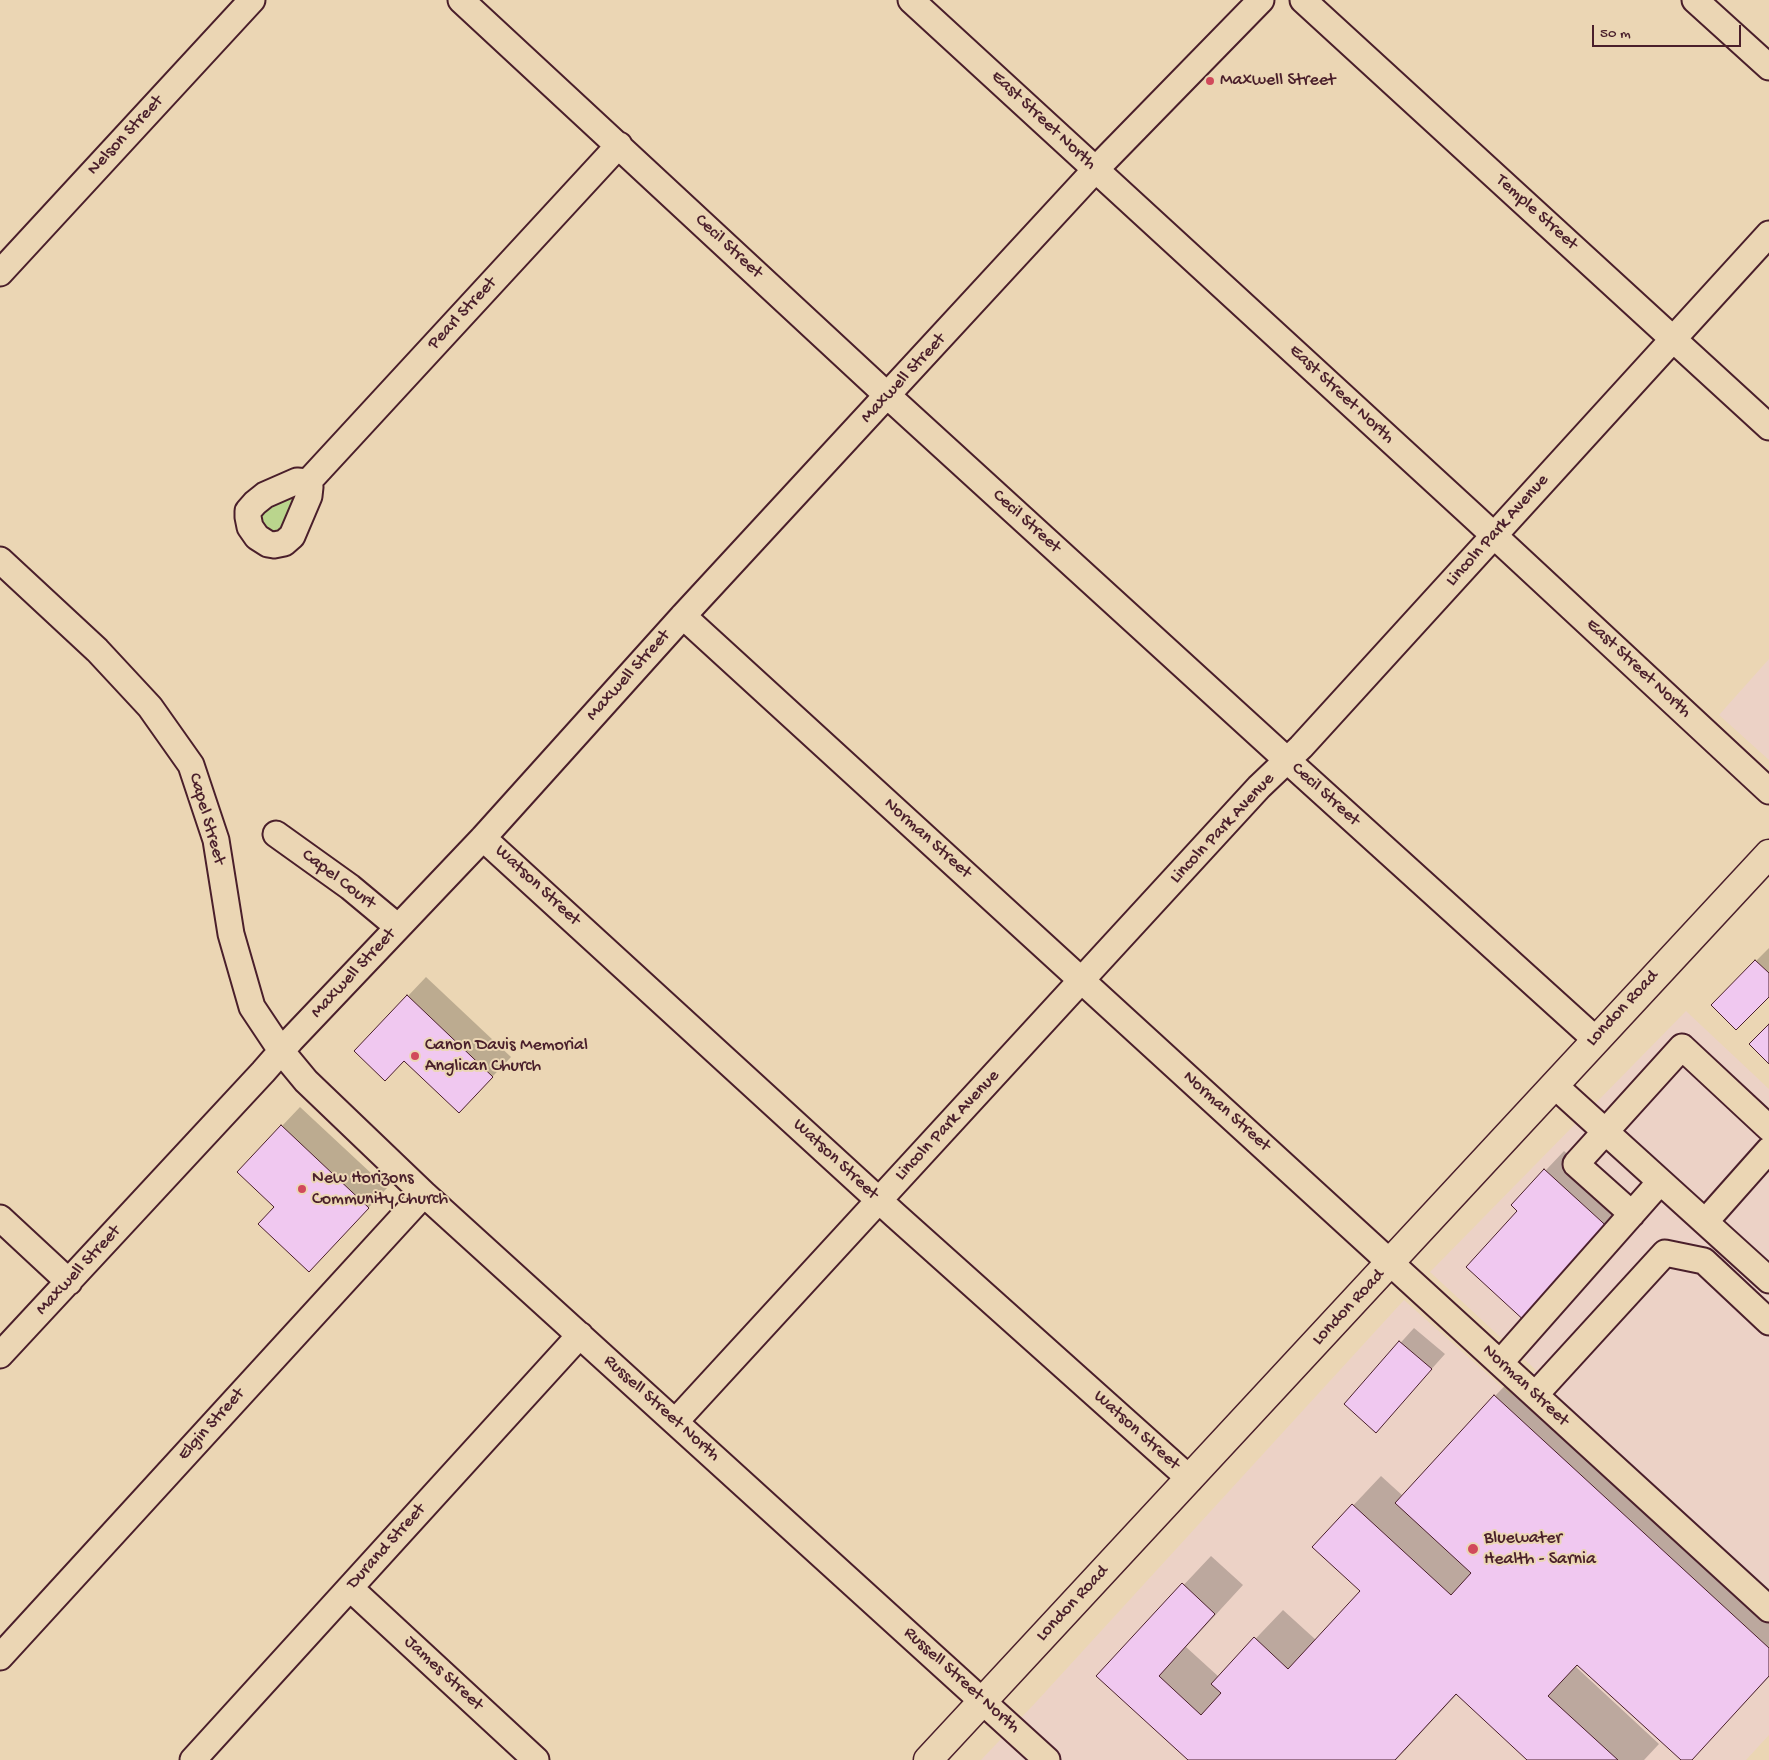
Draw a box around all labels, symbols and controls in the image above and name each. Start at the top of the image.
scale bar [1594,15,1743,47]
text: 50 m [1600,25,1631,43]
street label: East Street North [986,67,1100,175]
place label: Maxwell Street [1220,70,1335,92]
marker: Maxwell Street [1204,75,1216,87]
street label: Nelson Street [83,91,169,181]
street label: Temple Street [1490,170,1582,256]
street label: Cecil Street [689,210,767,284]
street label: Pearl Street [424,273,502,355]
street label: Maxwell Street [857,329,951,429]
street label: East Street North [1284,341,1398,449]
street label: Lincoln Park Avenue [1442,470,1554,592]
street label: Cecil Street [987,485,1065,559]
street label: East Street North [1581,615,1695,723]
street label: Maxwell Street [582,626,676,726]
street label: Cecil Street [1286,758,1364,832]
street label: Lincoln Park Avenue [1166,769,1280,889]
street label: Capel Street [183,771,229,867]
street label: Norman Street [879,794,975,884]
street label: Watson Street [490,841,584,931]
street label: Capel Court [297,845,379,915]
street label: Maxwell Street [307,924,401,1024]
street label: London Road [1582,966,1664,1052]
place label: Canon Davis Memorial Anglican Church [425,1035,588,1078]
marker: Canon Davis Memorial Anglican Church [409,1050,421,1062]
street label: Lincoln Park Avenue [891,1066,1005,1186]
street label: Norman Street [1178,1067,1274,1157]
street label: Watson Street [788,1115,882,1205]
place label: New Horizons Community Church [312,1168,448,1210]
marker: New Horizons Community Church [296,1183,308,1195]
street label: Maxwell Street [32,1221,126,1321]
street label: London Road [1308,1265,1390,1351]
street label: Norman Street [1477,1340,1573,1432]
street label: Russell Street North [598,1351,724,1467]
street label: Elgin Street [174,1384,250,1466]
street label: Watson Street [1088,1386,1184,1476]
street label: Durand Street [343,1500,431,1594]
place label: Bluewater Health - Sarnia [1484,1528,1596,1570]
marker: Bluewater Health - Sarnia [1466,1542,1480,1556]
street label: London Road [1032,1561,1114,1647]
street label: Russell Street North [898,1623,1024,1739]
street label: James Street [399,1632,487,1716]

